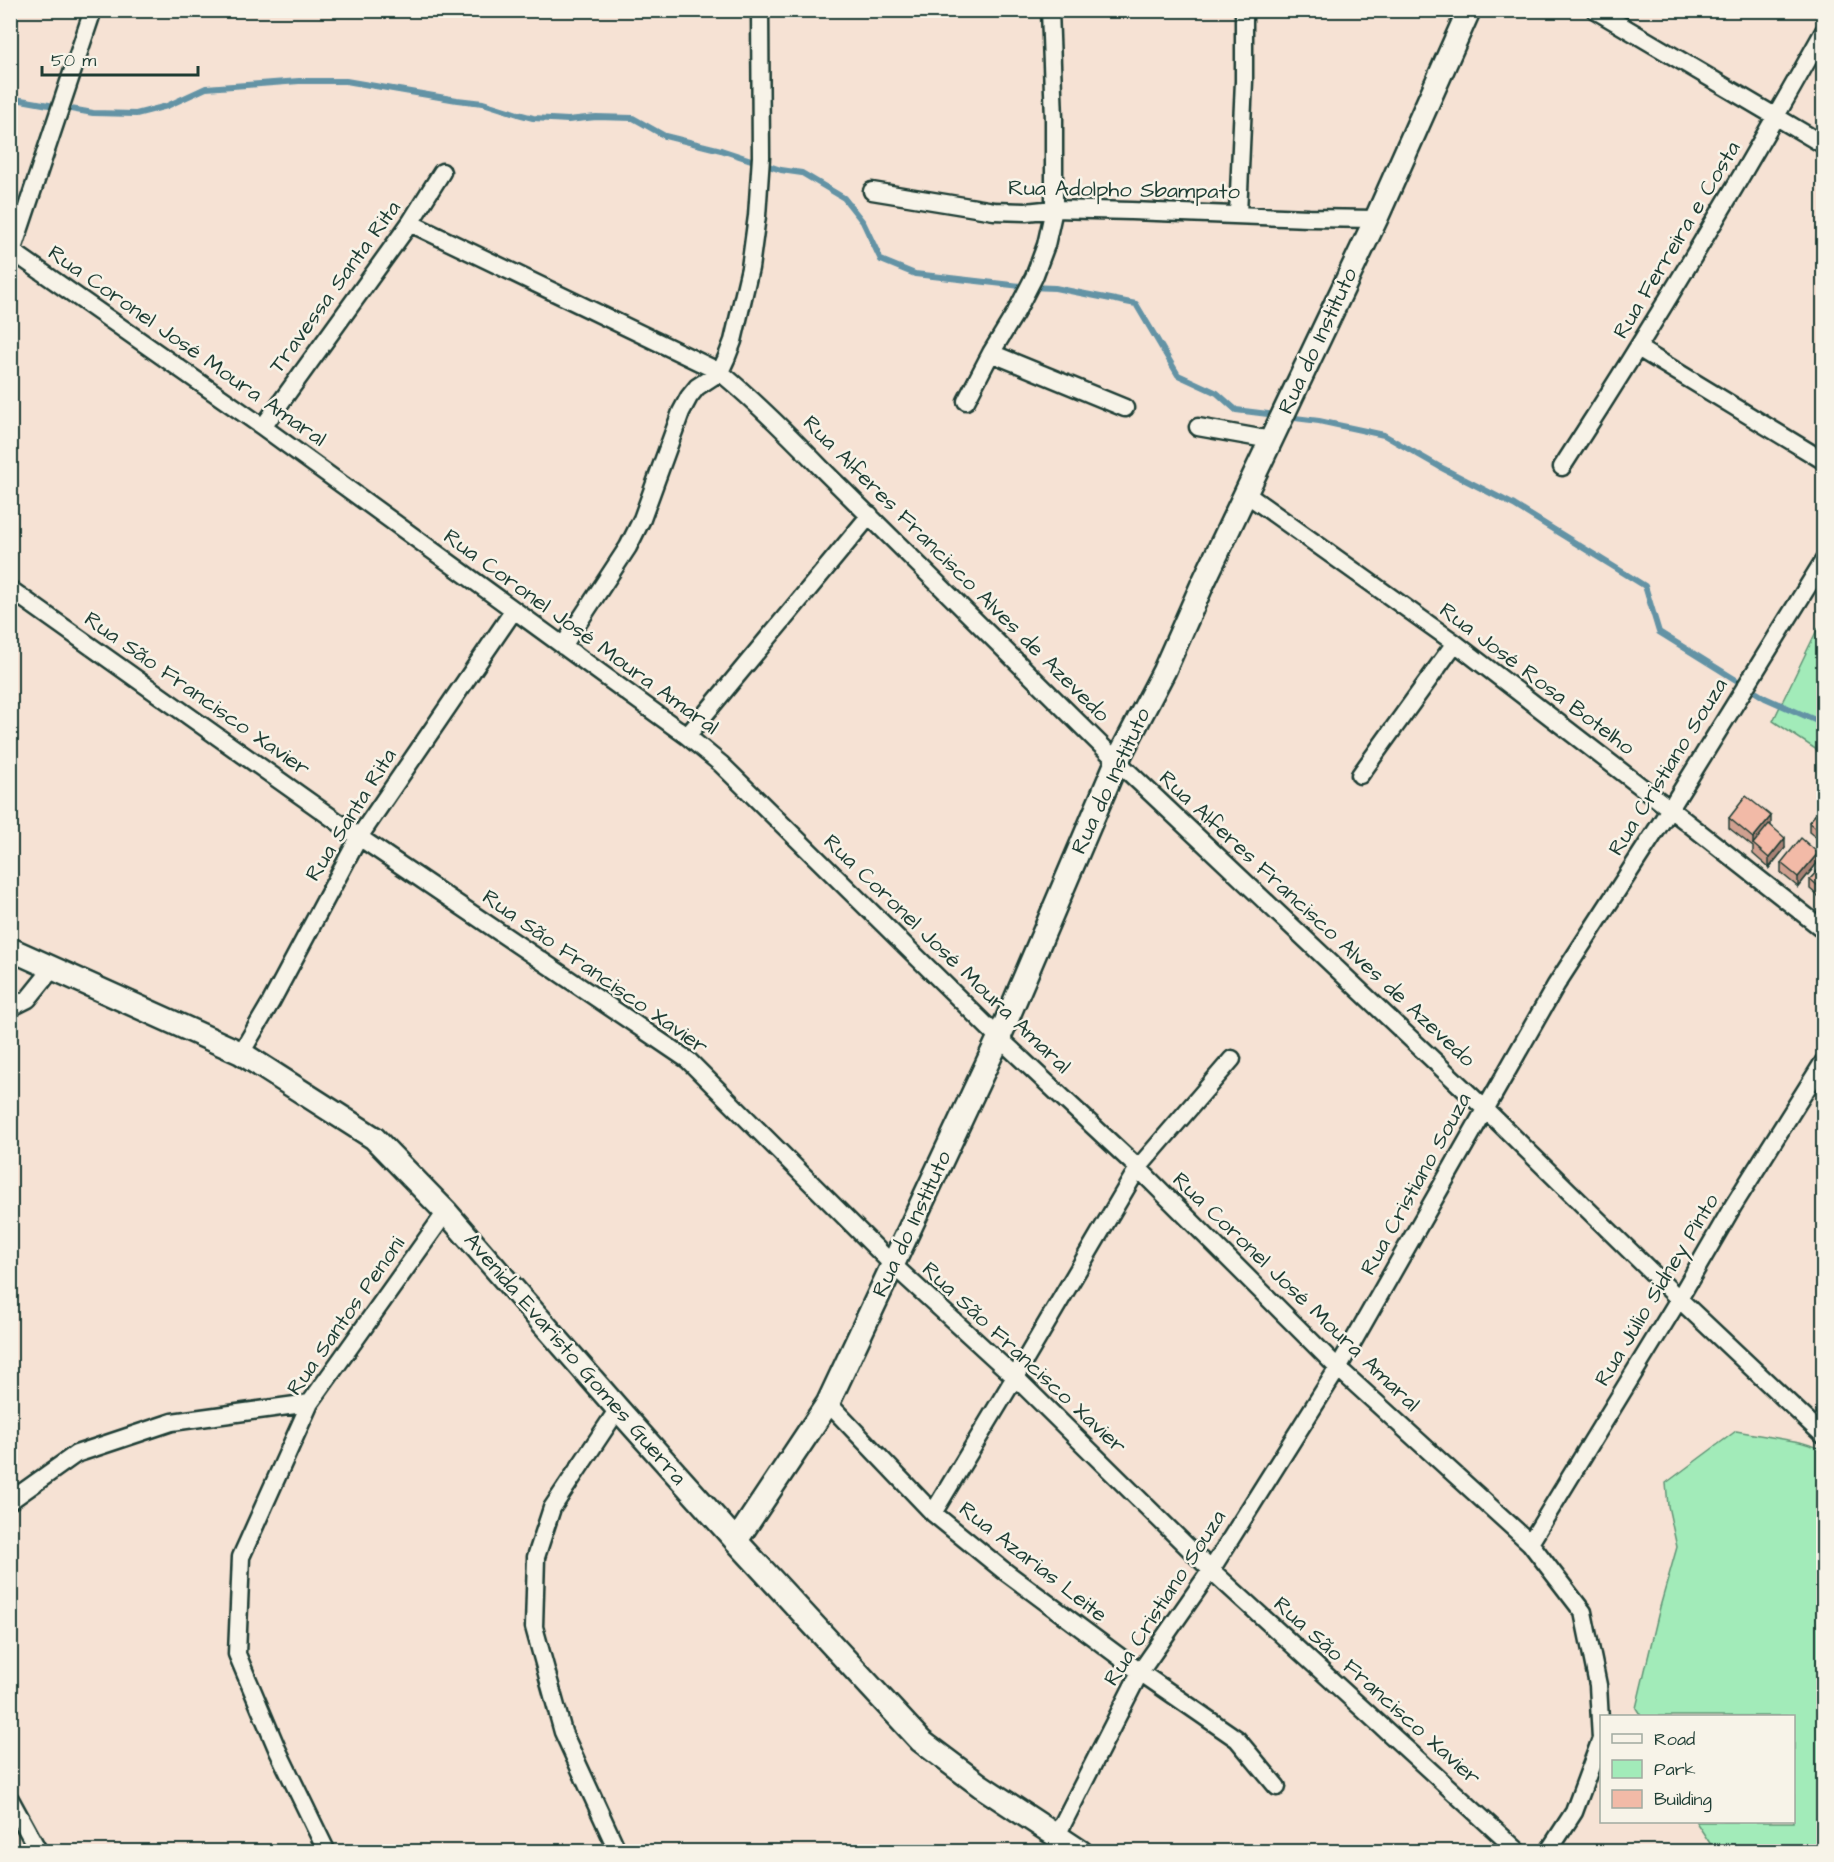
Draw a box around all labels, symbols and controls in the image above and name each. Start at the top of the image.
scale bar [42,39,198,77]
text: 50 m [51,48,96,73]
street label: Rua Ferreira e Costa [1606,135,1748,345]
street label: Rua Adolpho Sbampato [1008,172,1241,208]
street label: Travessa Santa Rita [262,194,408,380]
street label: Rua Coronel José Moura Amaral [42,238,332,454]
street label: Rua do Instituto [1271,262,1366,419]
street label: Rua Alferes Francisco Alves de Azevedo [796,409,1117,730]
street label: Rua Coronel José Moura Amaral [437,521,725,743]
street label: Rua José Rosa Botelho [1433,595,1642,763]
street label: Rua São Francisco Xavier [78,604,316,784]
street label: Rua Cristiano Souza [1601,672,1735,862]
street label: Rua do Instituto [1064,702,1159,859]
street label: Rua Santa Rita [298,743,404,887]
street label: Rua Alferes Francisco Alves de Azevedo [1152,763,1483,1075]
street label: Rua Coronel José Moura Amaral [816,827,1078,1081]
street label: Rua São Francisco Xavier [476,882,714,1062]
street label: Rua Cristiano Souza [1353,1087,1479,1281]
street label: Rua do Instituto [865,1145,960,1302]
street label: Rua Coronel José Moura Amaral [1165,1165,1427,1419]
street label: Rua Júlio Sidney Pinto [1587,1187,1728,1393]
street label: Avenida Evaristo Gomes Guerra [457,1226,693,1492]
street label: Rua Santos Penoni [279,1230,413,1402]
street label: Rua São Francisco Xavier [915,1255,1133,1461]
street label: Rua Azarias Leite [952,1494,1114,1630]
street label: Rua Cristiano Souza [1096,1504,1234,1692]
street label: Rua São Francisco Xavier [1266,1589,1488,1793]
legend [1600,1715,1795,1823]
text: Road [1654,1727,1695,1752]
text: Park [1654,1757,1696,1782]
text: Building [1654,1787,1712,1813]

